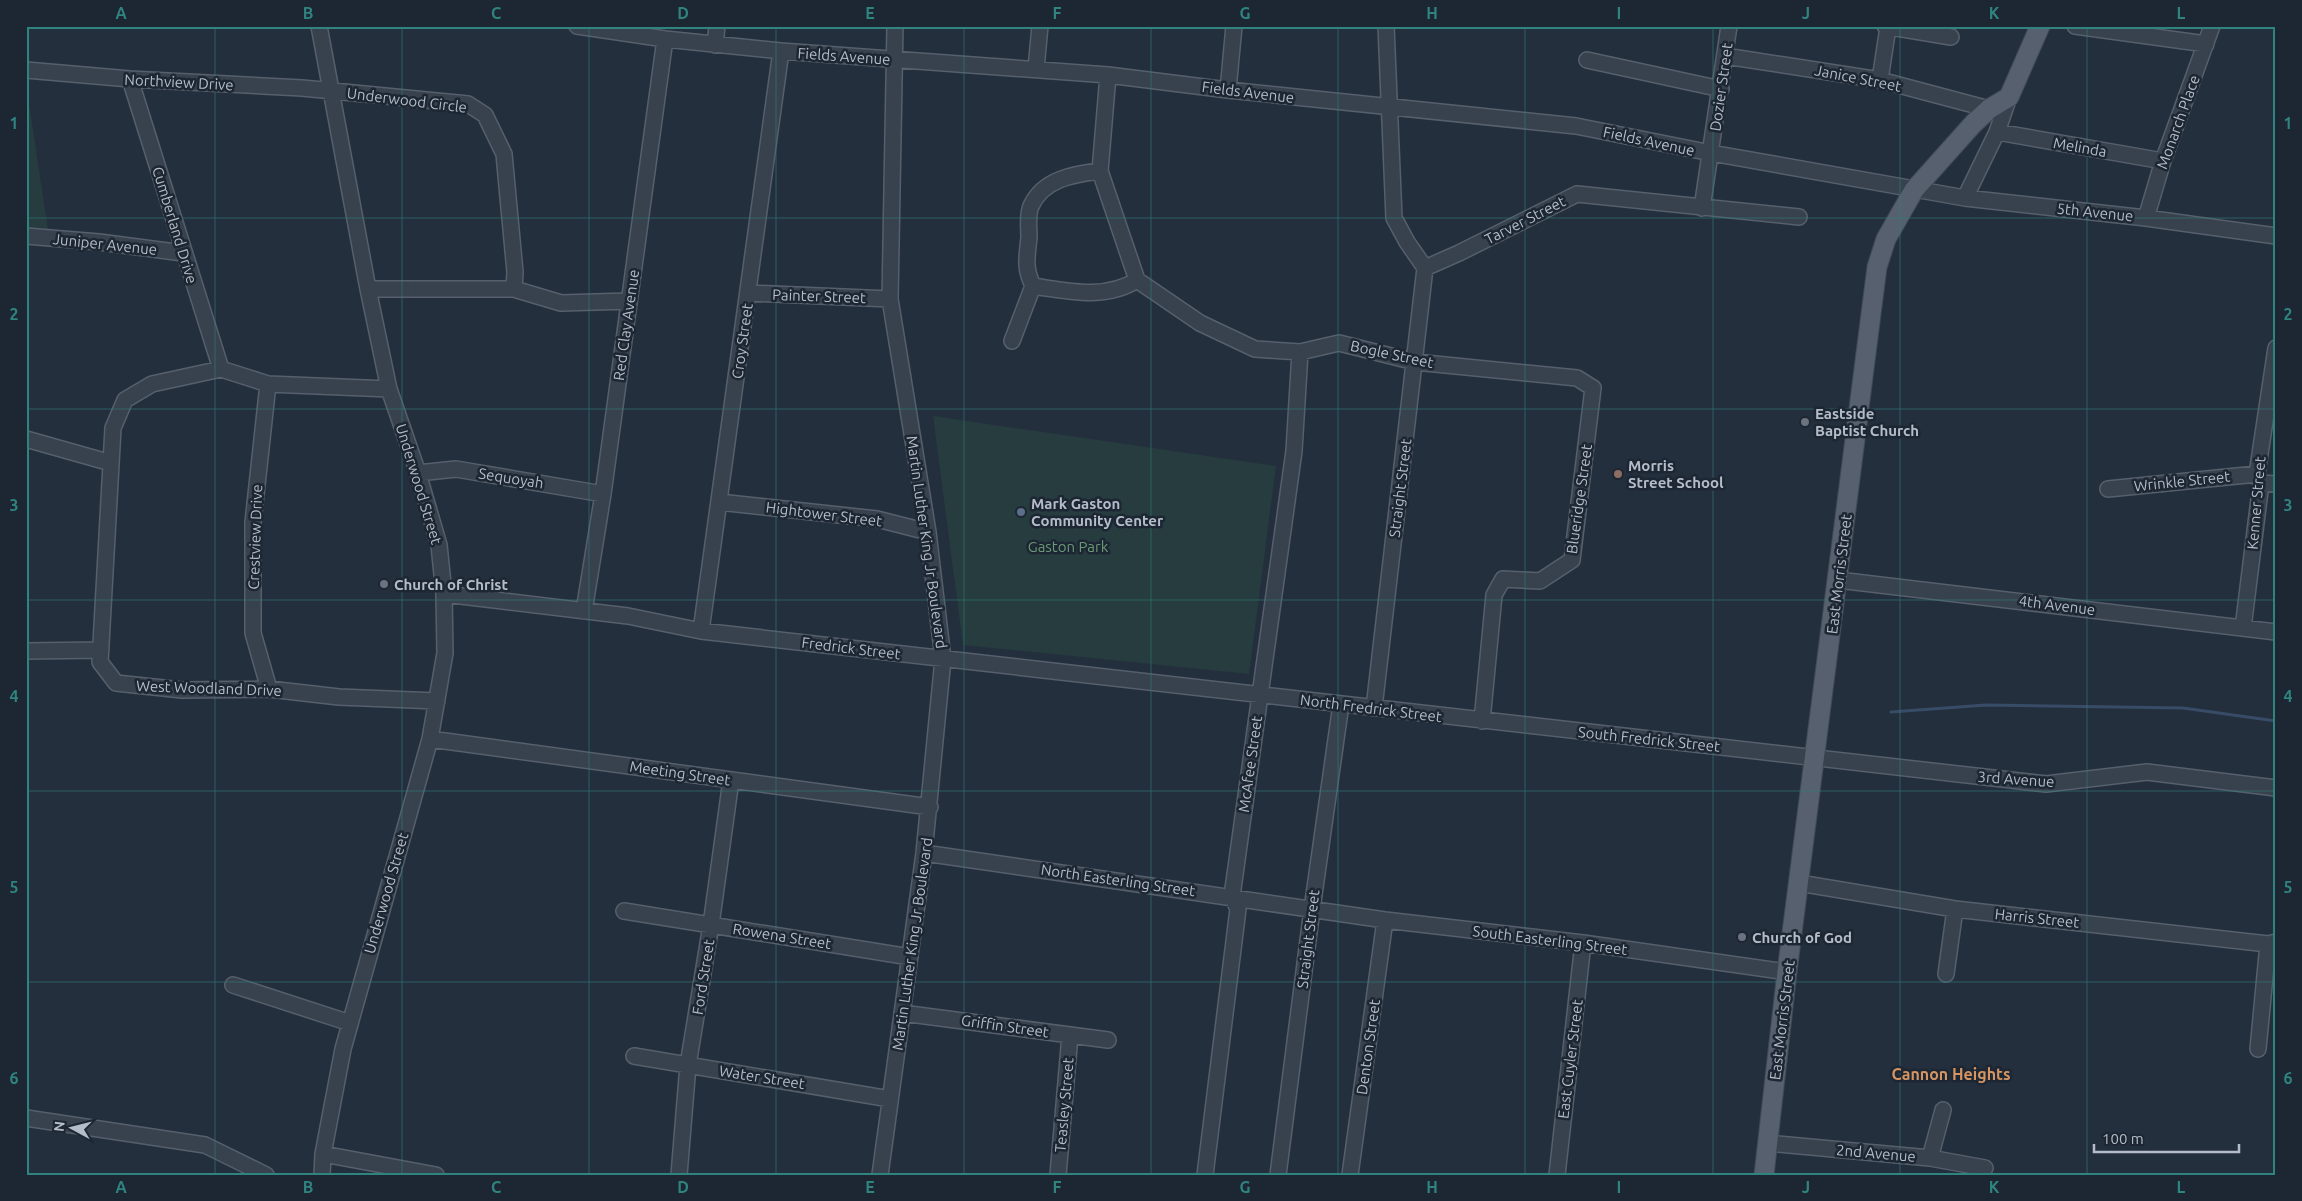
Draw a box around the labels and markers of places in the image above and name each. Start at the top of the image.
place label: Eastside Baptist Church [1815,405,1919,439]
marker: Eastside Baptist Church [1799,416,1811,428]
place label: Morris Street School [1628,457,1724,491]
marker: Morris Street School [1612,468,1624,480]
place label: Mark Gaston Community Center [1031,495,1164,529]
marker: Mark Gaston Community Center [1015,506,1027,518]
place label: Church of Christ [394,576,508,593]
marker: Church of Christ [378,578,390,590]
place label: Church of God [1752,929,1852,946]
marker: Church of God [1736,931,1748,943]

